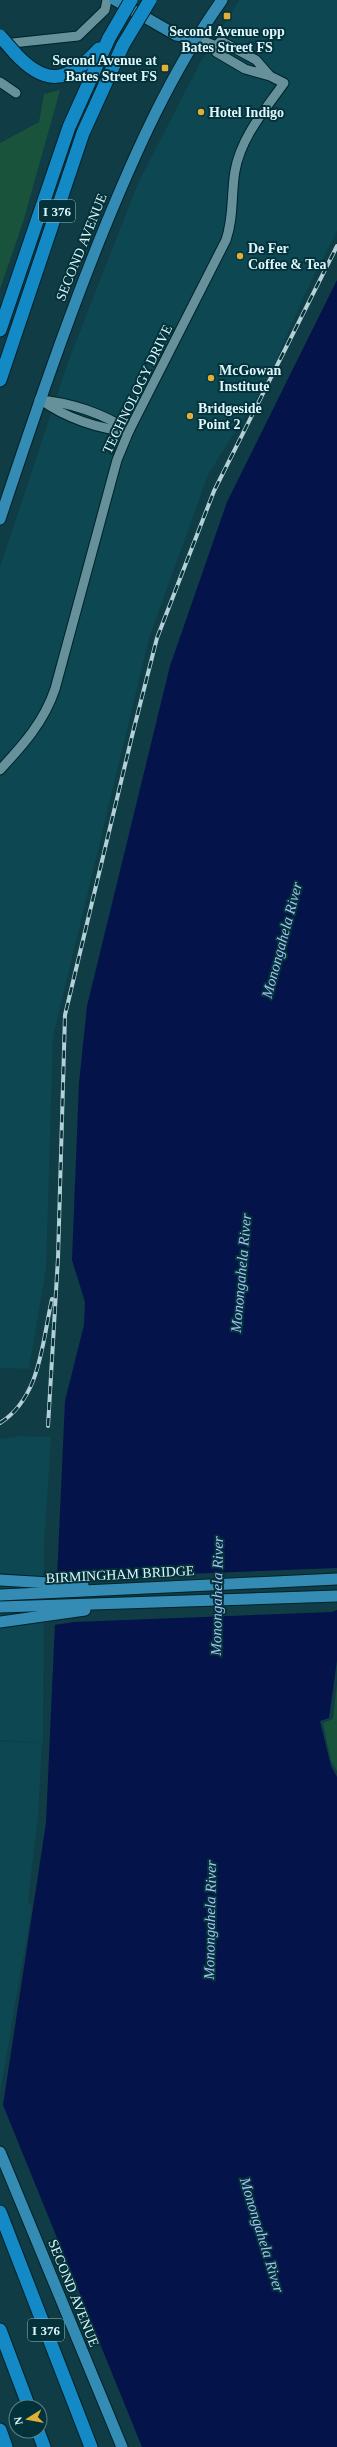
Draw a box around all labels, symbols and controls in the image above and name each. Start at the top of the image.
marker: Second Avenue opp Bates Street FS [222,11,232,21]
place label: Second Avenue opp Bates Street FS [169,24,285,55]
place label: Second Avenue at Bates Street FS [52,53,157,84]
marker: Second Avenue at Bates Street FS [160,63,170,73]
place label: Hotel Indigo [209,105,284,120]
marker: Hotel Indigo [196,107,206,117]
street label: SECOND AVENUE [53,191,110,303]
road number: I 376 [39,200,75,222]
place label: De Fer Coffee & Tea [248,241,327,272]
marker: De Fer Coffee & Tea [235,251,245,261]
street label: TECHNOLOGY DRIVE [100,322,175,456]
place label: McGowan Institute [219,363,281,394]
marker: McGowan Institute [206,373,216,383]
place label: Bridgeside Point 2 [198,401,262,432]
marker: Bridgeside Point 2 [185,411,195,421]
water label: Monongahela River [259,880,305,1001]
water label: Monongahela River [228,1213,254,1334]
water label: Monongahela River [208,1536,226,1657]
street label: BIRMINGHAM BRIDGE [45,1563,195,1586]
water label: Monongahela River [201,1860,219,1981]
water label: Monongahela River [237,2175,287,2295]
street label: SECOND AVENUE [45,2237,102,2349]
road number: I 376 [28,2319,64,2341]
north arrow [8,2399,48,2439]
text: N [12,2416,25,2426]

